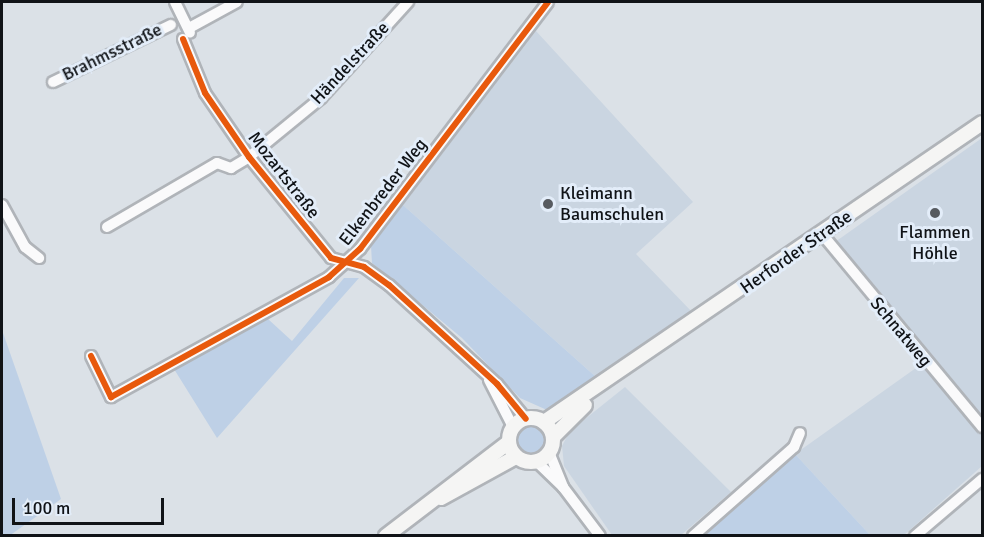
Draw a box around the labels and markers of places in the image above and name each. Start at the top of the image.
place label: Kleimann Baumschulen [560,183,664,226]
marker: Kleimann Baumschulen [541,197,555,211]
marker: Flammen Höhle [928,206,942,220]
place label: Flammen Höhle [899,222,971,264]

